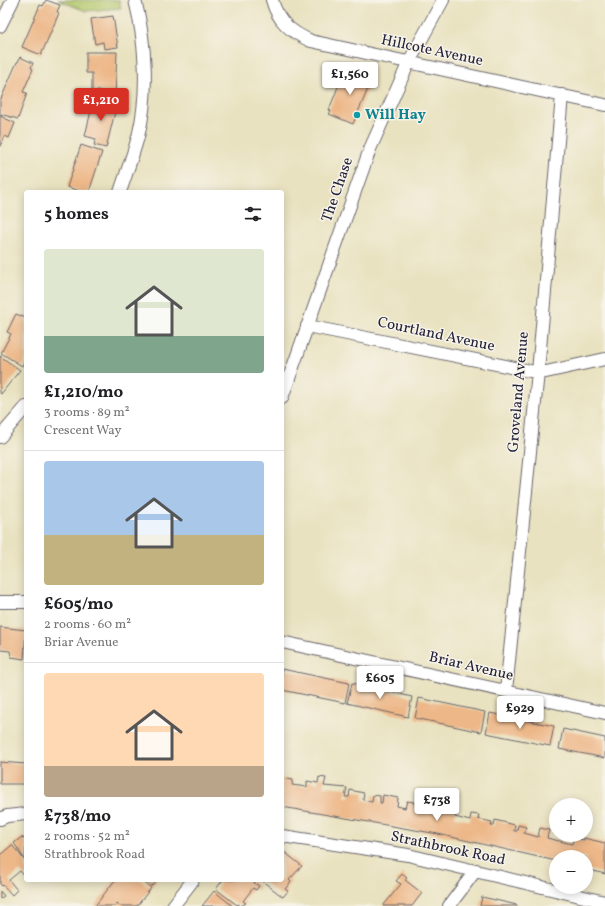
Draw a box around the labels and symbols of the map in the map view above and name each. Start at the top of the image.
street label: Hillcote Avenue [379,30,485,72]
pin: £1,560 [317,62,383,96]
pin: £1,210 [68,88,134,122]
place label: Will Hay [365,105,426,126]
marker: Will Hay [352,110,362,120]
street label: The Chase [317,155,359,225]
street label: Courtland Avenue [376,312,496,358]
street label: Groveland Avenue [503,331,535,453]
street label: Briar Avenue [427,647,515,687]
pin: £605 [356,666,404,700]
pin: £929 [496,696,544,730]
pin: £738 [413,788,461,822]
street label: Strathbrook Road [389,827,507,871]

